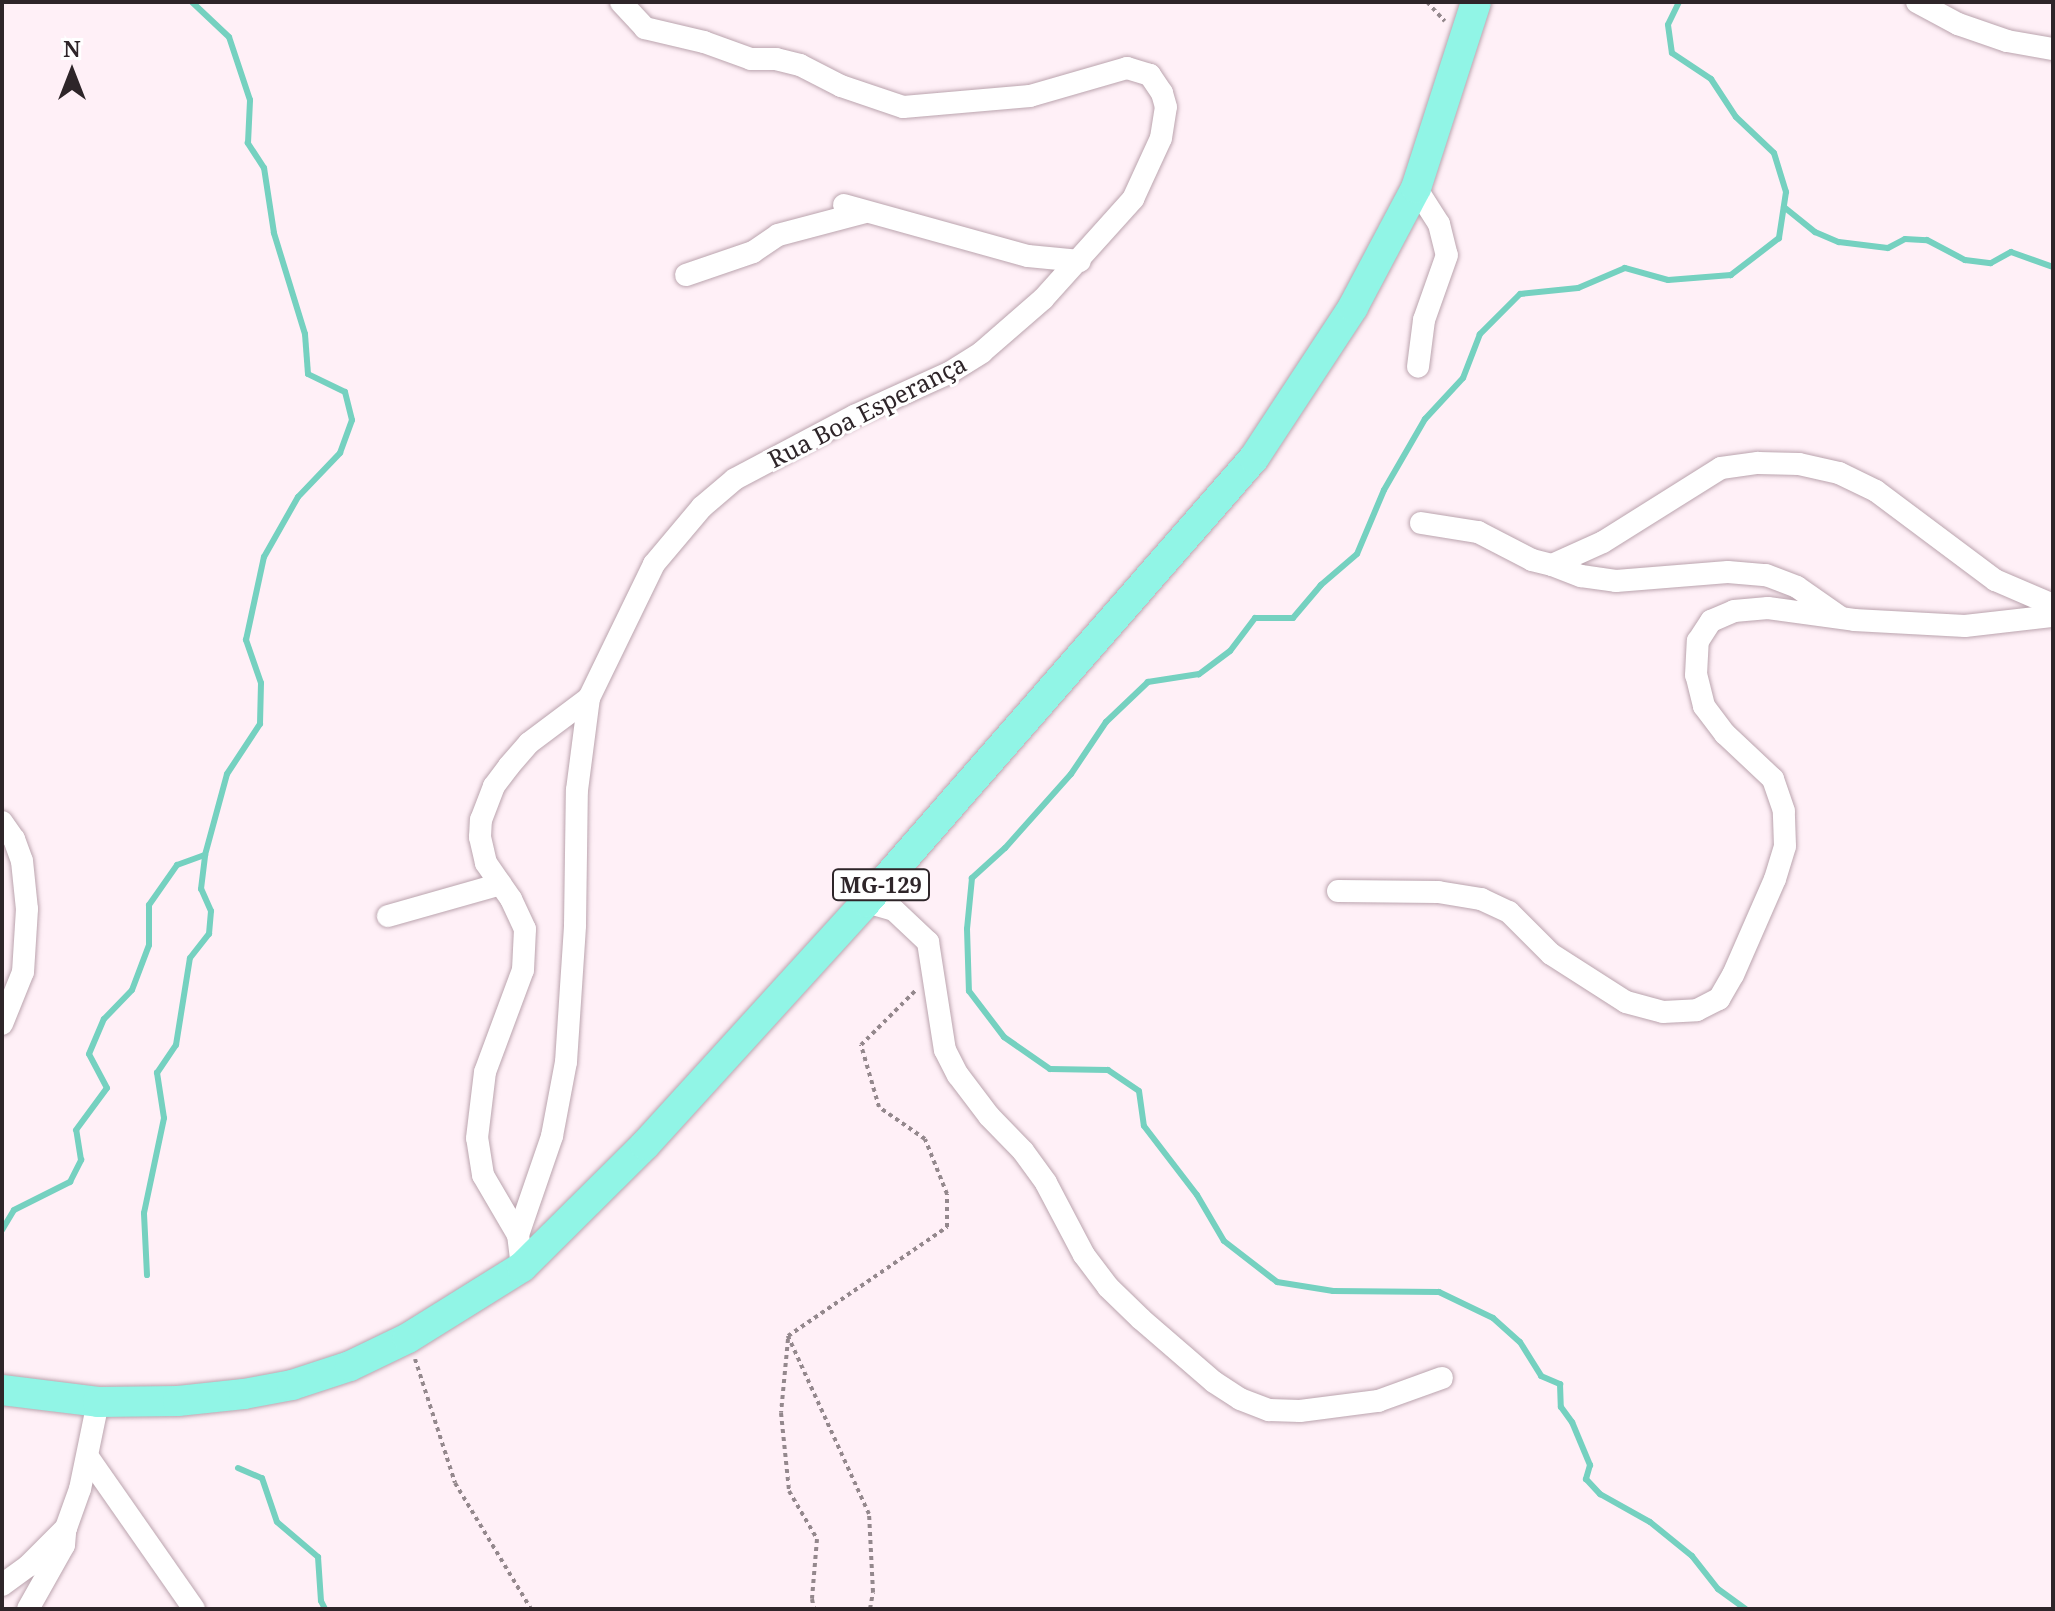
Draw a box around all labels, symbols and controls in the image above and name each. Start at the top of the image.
north arrow [32,32,112,112]
text: N [63,33,81,63]
street label: Rua Boa Esperança [763,349,971,473]
road number: MG-129 [831,867,931,903]

